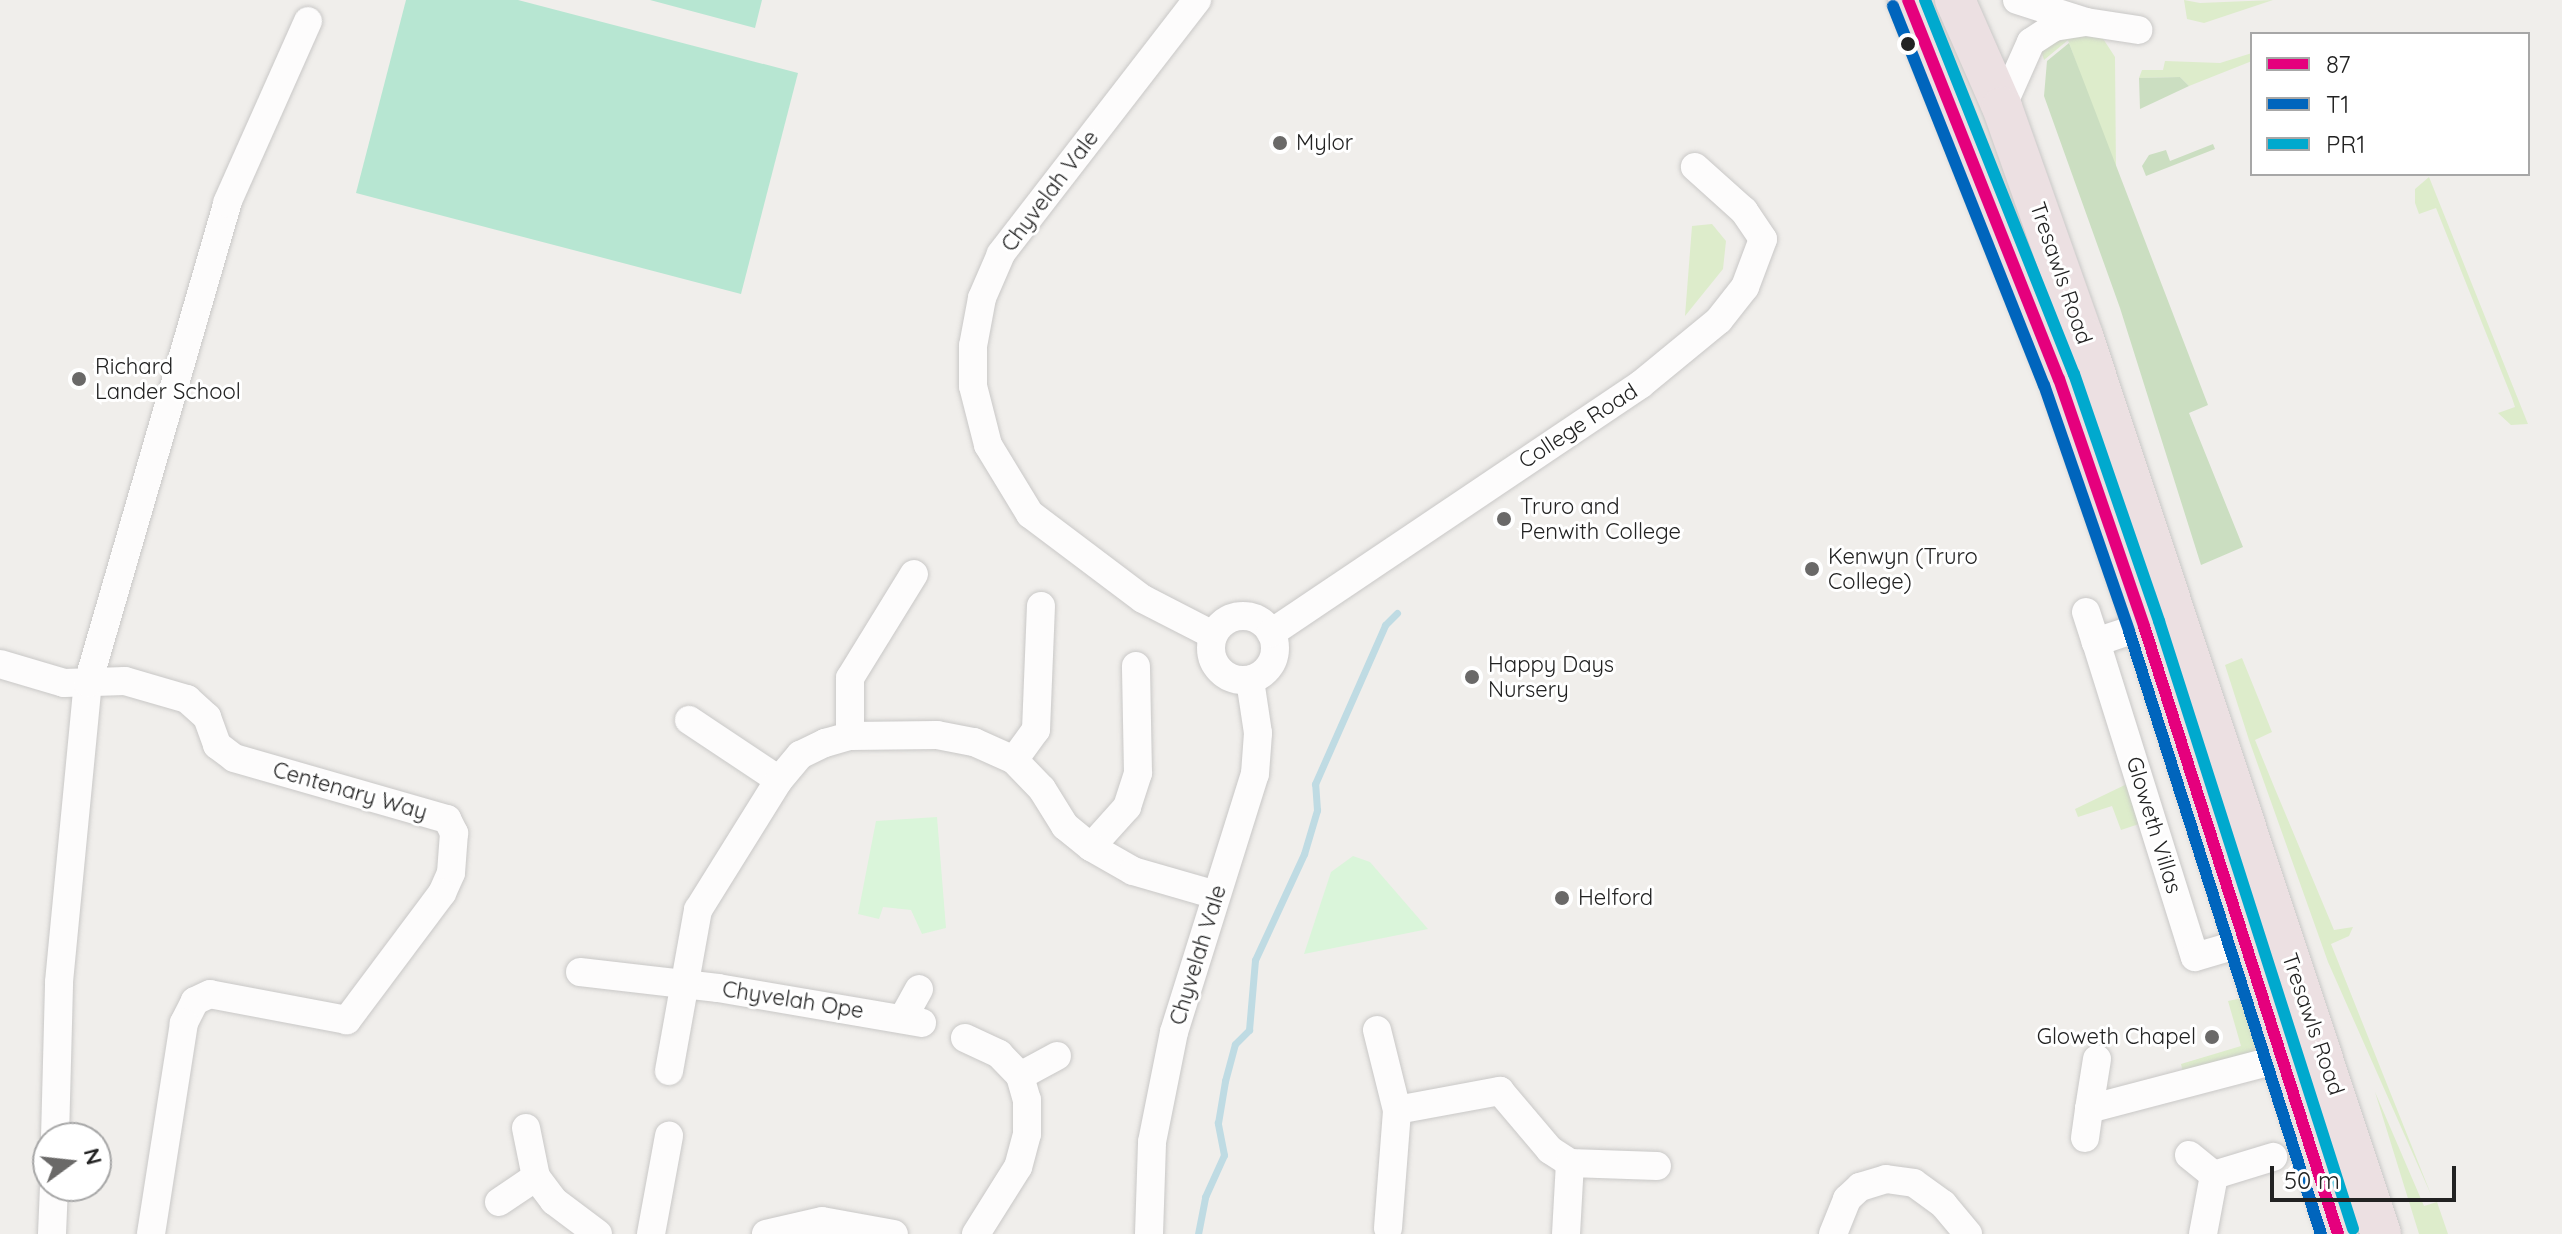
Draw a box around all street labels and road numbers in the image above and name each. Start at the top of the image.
street label: Chyvelah Vale [996,125,1104,257]
street label: Tresawls Road [2024,198,2098,348]
street label: College Road [1514,378,1642,474]
street label: Gloweth Villas [2121,754,2187,896]
street label: Centenary Way [270,756,430,826]
street label: Chyvelah Vale [1164,882,1232,1028]
street label: Tresawls Road [2276,949,2350,1099]
street label: Chyvelah Ope [720,976,866,1024]

